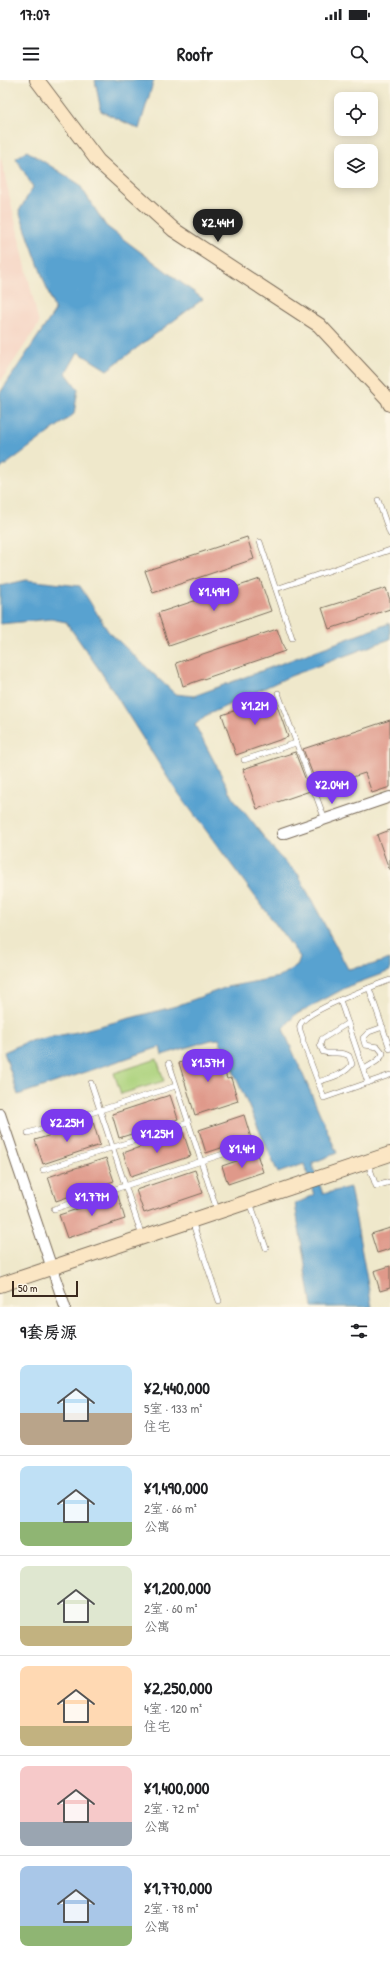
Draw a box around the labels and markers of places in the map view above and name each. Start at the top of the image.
pin: ¥2.44M [185,209,251,243]
pin: ¥1.49M [181,578,247,612]
pin: ¥1.2M [227,692,283,726]
pin: ¥2.04M [299,771,365,805]
pin: ¥1.57M [175,1049,241,1083]
pin: ¥2.25M [34,1109,100,1143]
pin: ¥1.25M [124,1120,190,1154]
pin: ¥1.4M [214,1135,270,1169]
pin: ¥1.77M [59,1183,125,1217]

